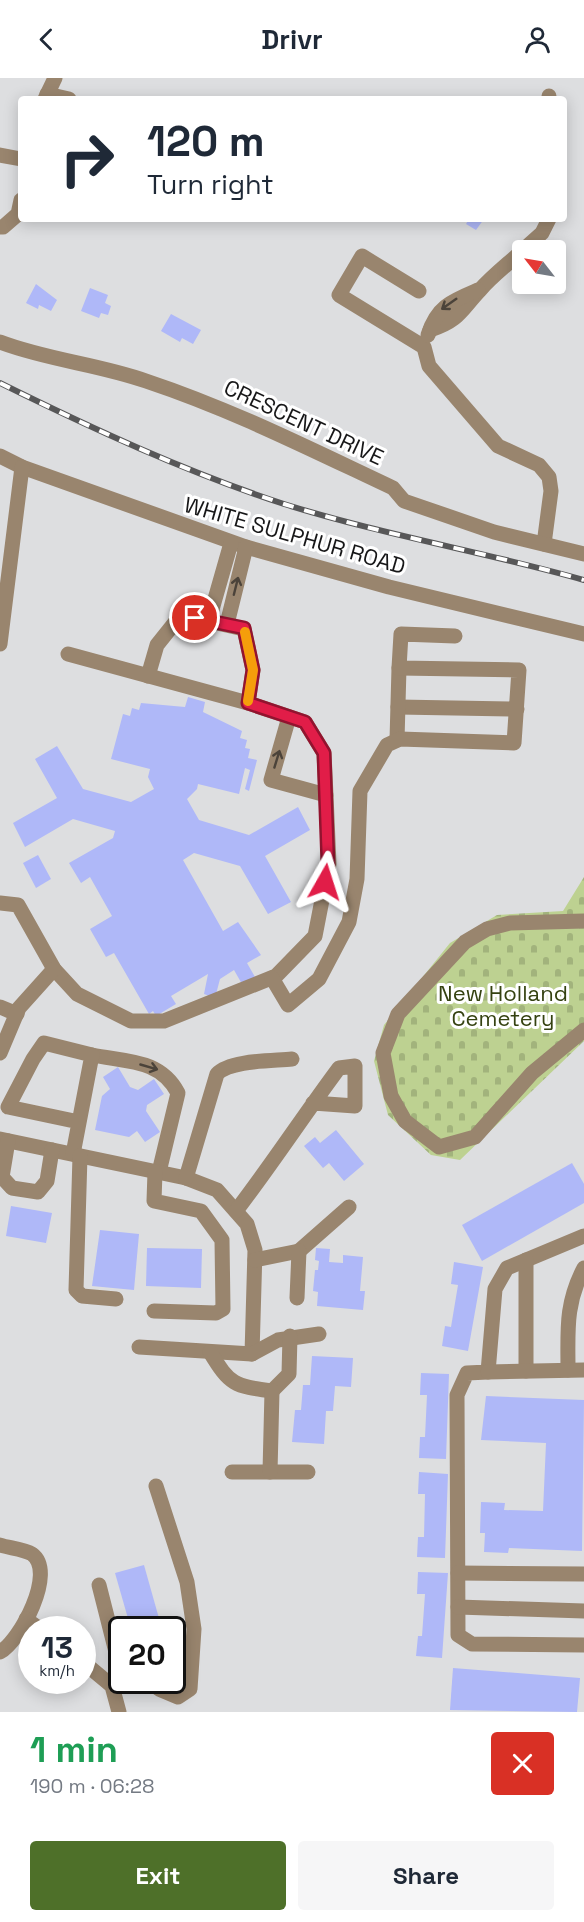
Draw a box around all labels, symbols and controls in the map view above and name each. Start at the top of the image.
text: Drivr [261,22,323,57]
icon: back [30,23,63,56]
icon: person [521,23,554,56]
text: 120 m [147,115,265,168]
icon: right [48,120,126,198]
text: Turn right [147,167,274,202]
north arrow [512,240,566,294]
map controls [512,240,566,294]
one-way arrow [442,298,458,310]
street label: CRESCENT DRIVE [220,373,388,471]
street label: WHITE SULPHUR ROAD [181,490,409,580]
one-way arrow [231,576,243,595]
pin [169,592,220,643]
icon: arrive [178,601,211,634]
one-way arrow [272,750,283,769]
position arrow [293,850,357,914]
park label: New Holland Cemetery [438,979,568,1032]
one-way arrow [139,1062,158,1073]
speed limit sign: 20 [108,1616,186,1694]
text: 13 [41,1628,73,1667]
text: km/h [39,1661,75,1680]
text: 1 min [30,1727,118,1773]
button: close [491,1732,554,1795]
text: 190 m · 06:28 [30,1773,154,1799]
button: Exit [30,1841,286,1910]
button: Share [298,1841,554,1910]

